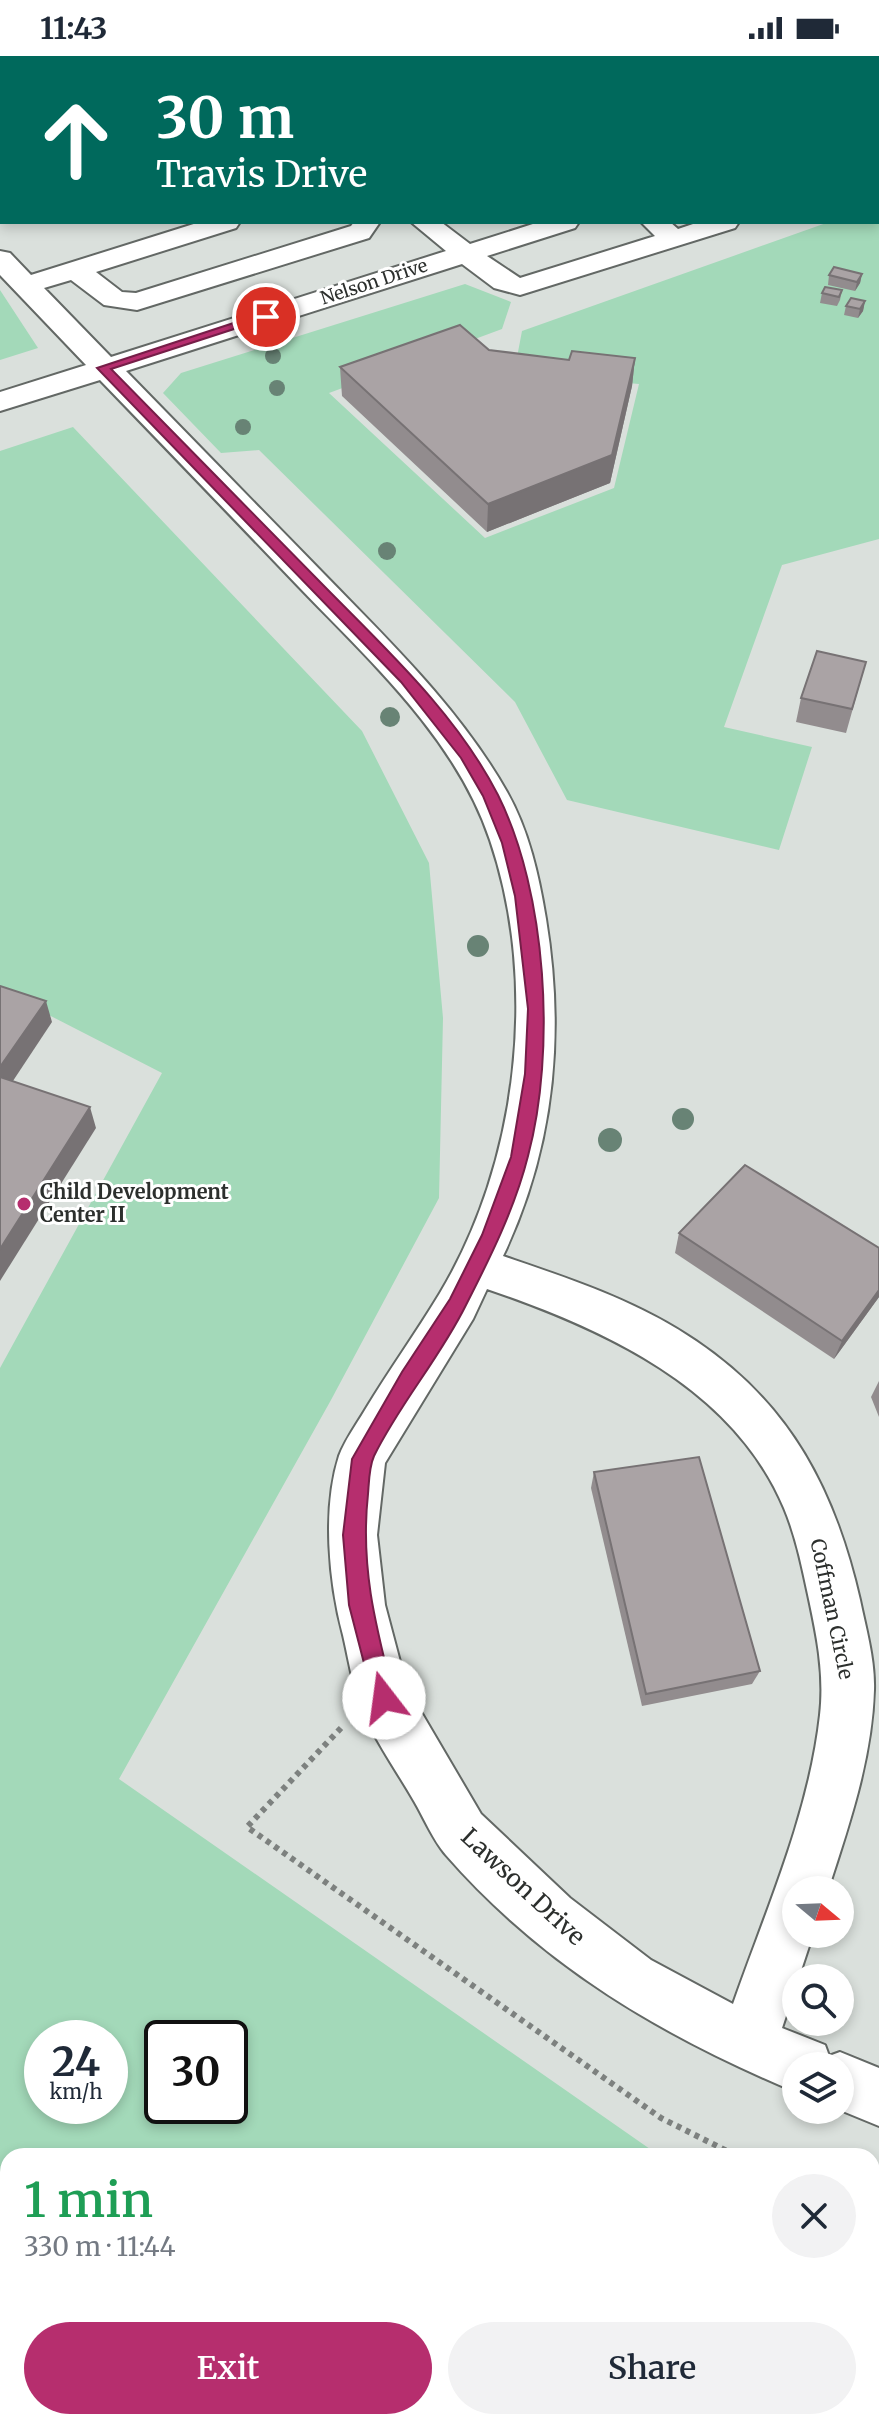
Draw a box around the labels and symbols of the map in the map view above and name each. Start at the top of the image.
street label: Nelson Drive [318,253,430,310]
pin [232,283,300,351]
place label: Child Development Center II [40,1179,229,1227]
marker: Child Development Center II [15,1195,33,1213]
street label: Coffman Circle [805,1536,860,1681]
position arrow [342,1656,426,1740]
street label: Lawson Drive [455,1821,592,1952]
north arrow [782,1876,854,1948]
speed limit sign: 30 [144,2020,248,2124]

